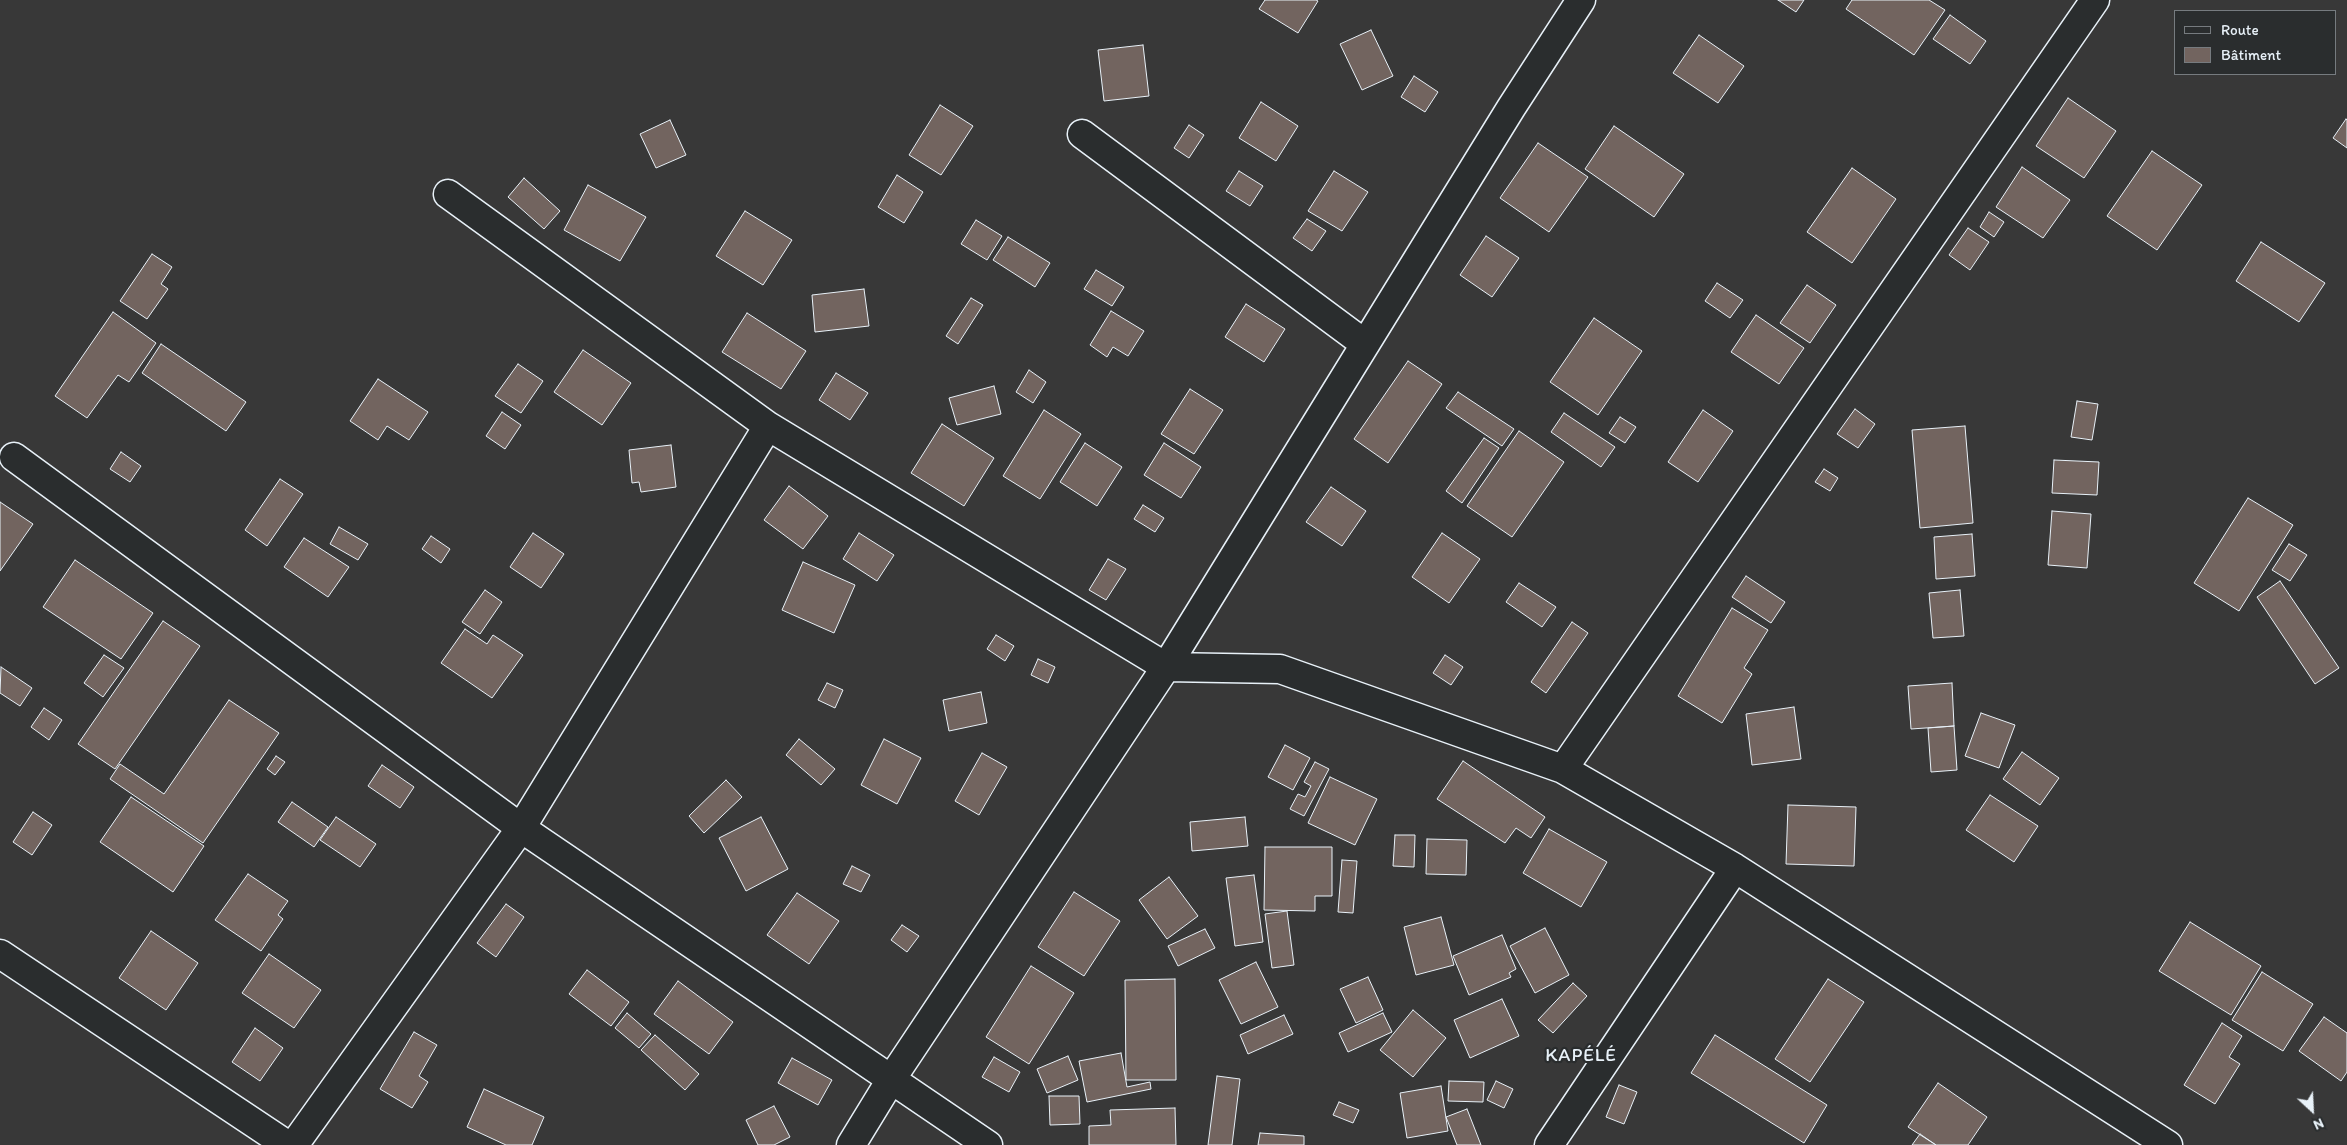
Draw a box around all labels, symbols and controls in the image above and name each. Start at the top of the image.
legend [2174,10,2337,75]
text: Route [2221,21,2259,39]
text: Bâtiment [2221,46,2281,64]
district label: KAPÉLÉ [1544,1045,1618,1067]
north arrow [2287,1085,2337,1135]
text: N [2311,1114,2326,1134]

